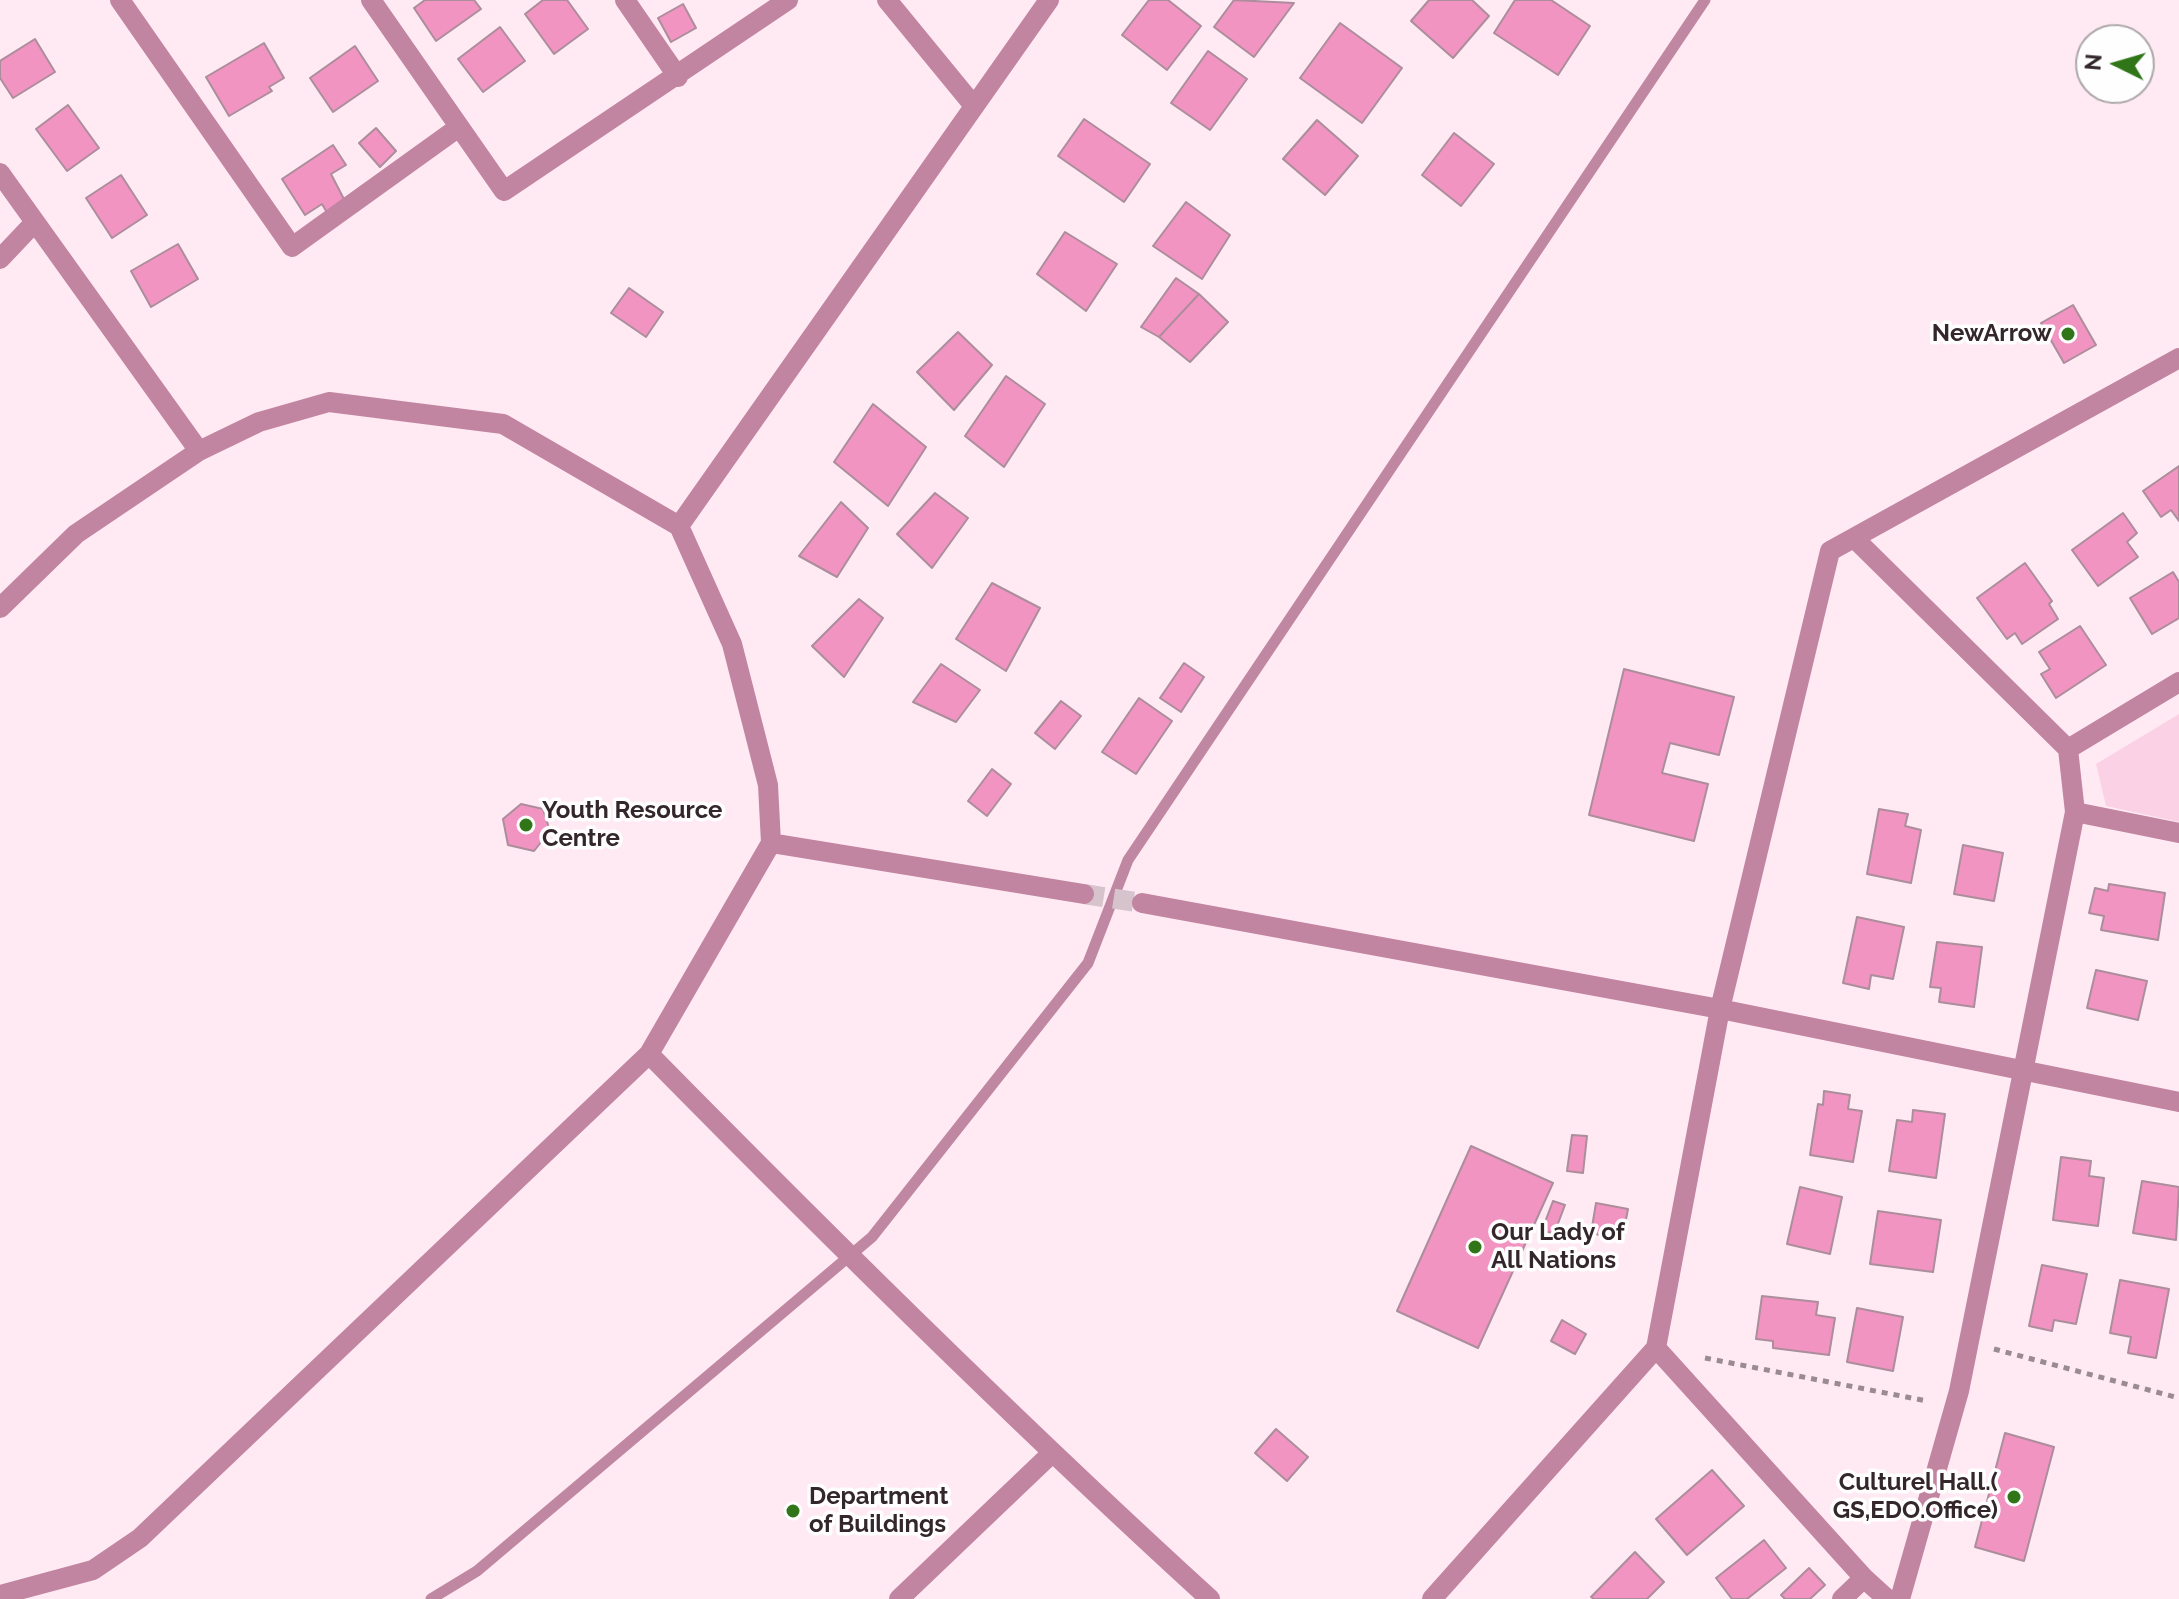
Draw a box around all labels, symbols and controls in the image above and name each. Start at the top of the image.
north arrow [2075,24,2155,104]
text: N [2079,53,2107,72]
place label: NewArrow [1932,320,2052,348]
marker: NewArrow [2059,325,2077,343]
place label: Youth Resource Centre [542,797,722,853]
marker: Youth Resource Centre [517,816,535,834]
place label: Our Lady of All Nations [1491,1219,1625,1275]
marker: Our Lady of All Nations [1466,1238,1484,1256]
place label: Culturel Hall.( GS,EDO.Office) [1833,1469,1998,1525]
place label: Department of Buildings [809,1483,948,1539]
marker: Culturel Hall.( GS,EDO.Office) [2005,1488,2023,1506]
marker: Department of Buildings [784,1502,802,1520]

